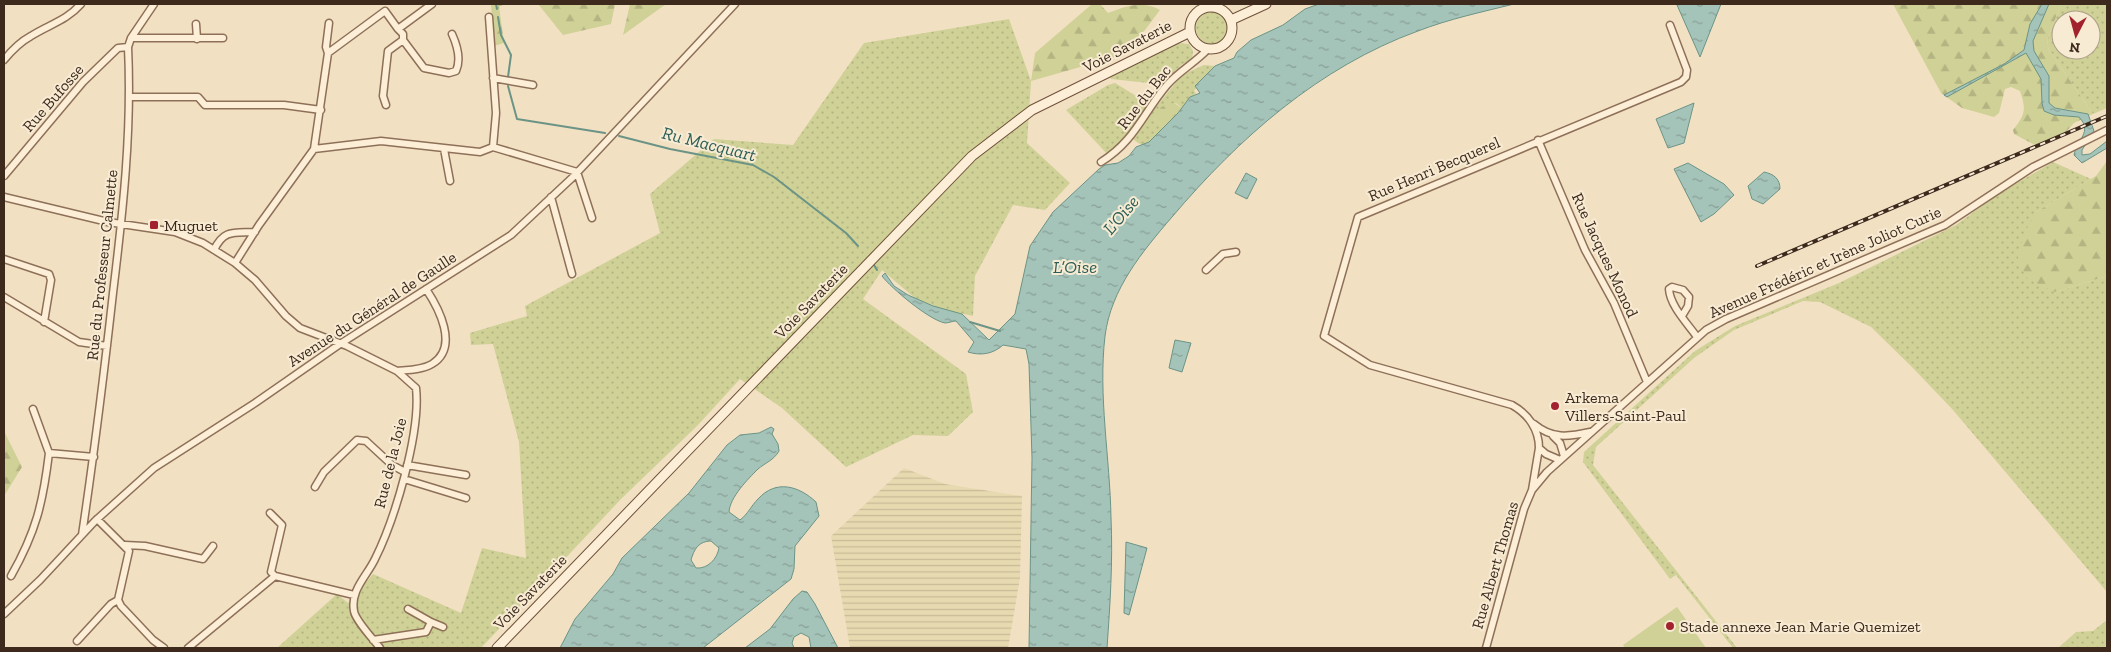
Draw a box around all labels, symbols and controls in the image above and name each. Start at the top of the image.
north arrow [2051,10,2101,60]
street label: Voie Savaterie [1079,15,1175,77]
text: N [2068,38,2081,56]
street label: Rue Bufosse [18,60,88,136]
street label: Rue du Bac [1113,61,1175,133]
water label: Ru Macquart [660,122,758,166]
street label: Rue Henri Becquerel [1365,133,1503,205]
street label: Rue du Professeur Calmette [83,169,121,361]
street label: Rue Jacques Monod [1568,190,1642,321]
water label: L'Oise [1098,191,1144,239]
street label: Avenue Frédéric et Irène Joliot Curie [1706,202,1944,322]
place label: Muguet [164,216,218,235]
marker: Muguet [148,219,160,231]
street label: Avenue du Général de Gaulle [284,247,460,371]
water label: L’Oise [1053,256,1097,278]
street label: Voie Savaterie [770,259,852,343]
place label: Arkema Villers-Saint-Paul [1564,388,1686,425]
marker: Arkema Villers-Saint-Paul [1549,400,1561,412]
street label: Rue de la Joie [370,416,410,510]
street label: Rue Albert Thomas [1468,499,1522,631]
street label: Voie Savaterie [489,550,571,634]
place label: Stade annexe Jean Marie Quemizet [1680,617,1921,636]
marker: Stade annexe Jean Marie Quemizet [1664,620,1676,632]

